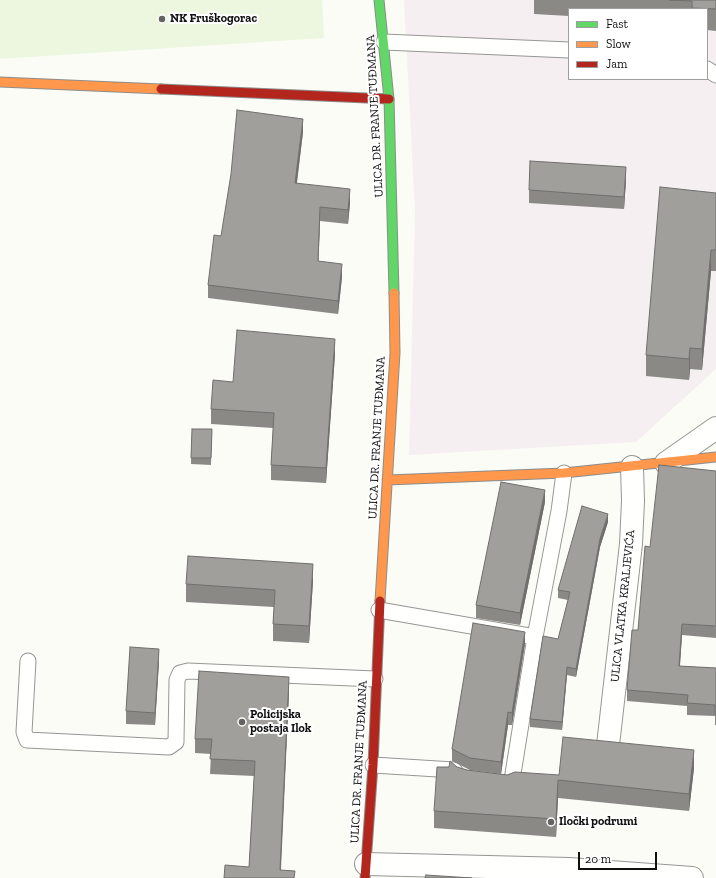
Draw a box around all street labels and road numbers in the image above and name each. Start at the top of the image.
street label: ULICA DR. FRANJE TUĐMANA [364,34,386,198]
street label: ULICA DR. FRANJE TUĐMANA [366,356,388,520]
street label: ULICA VLATKA KRALJEVIĆA [608,529,638,683]
street label: ULICA DR. FRANJE TUĐMANA [348,680,370,844]

